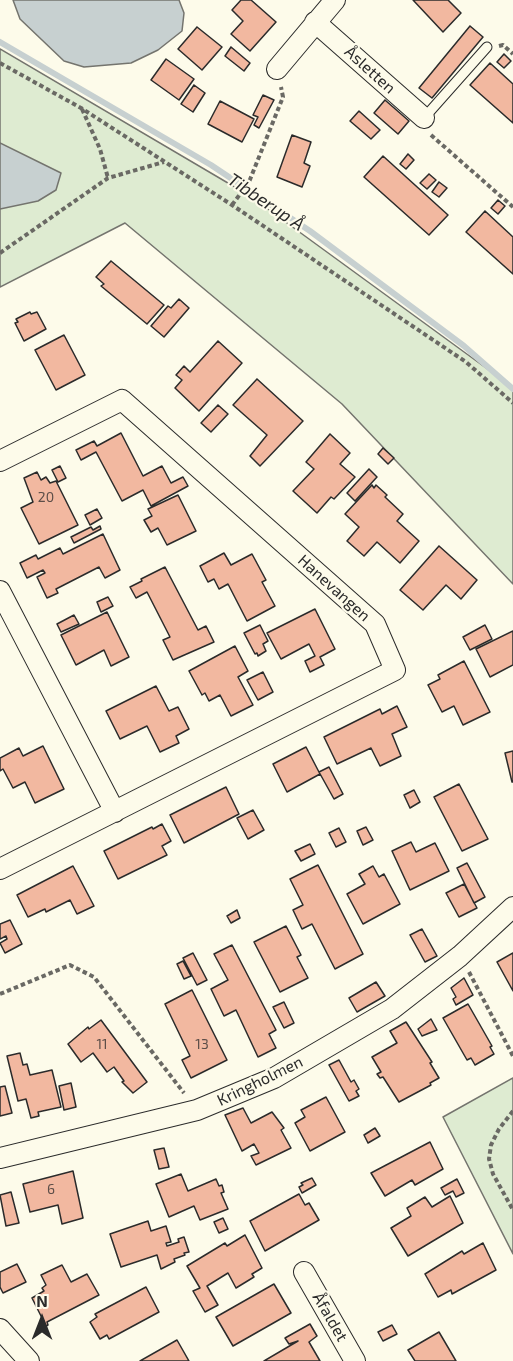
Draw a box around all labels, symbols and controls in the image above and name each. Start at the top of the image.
street label: Åsletten [341,42,399,98]
water label: Tibberup Å [224,168,308,236]
house number: 20 [38,489,54,505]
street label: Hanevangen [294,551,374,625]
house number: 11 [96,1036,108,1052]
house number: 13 [195,1036,209,1052]
street label: Kringholmen [214,1052,306,1110]
house number: 6 [47,1181,55,1197]
north arrow [12,1289,72,1349]
street label: Åfaldet [308,1289,352,1345]
text: N [36,1291,48,1310]

